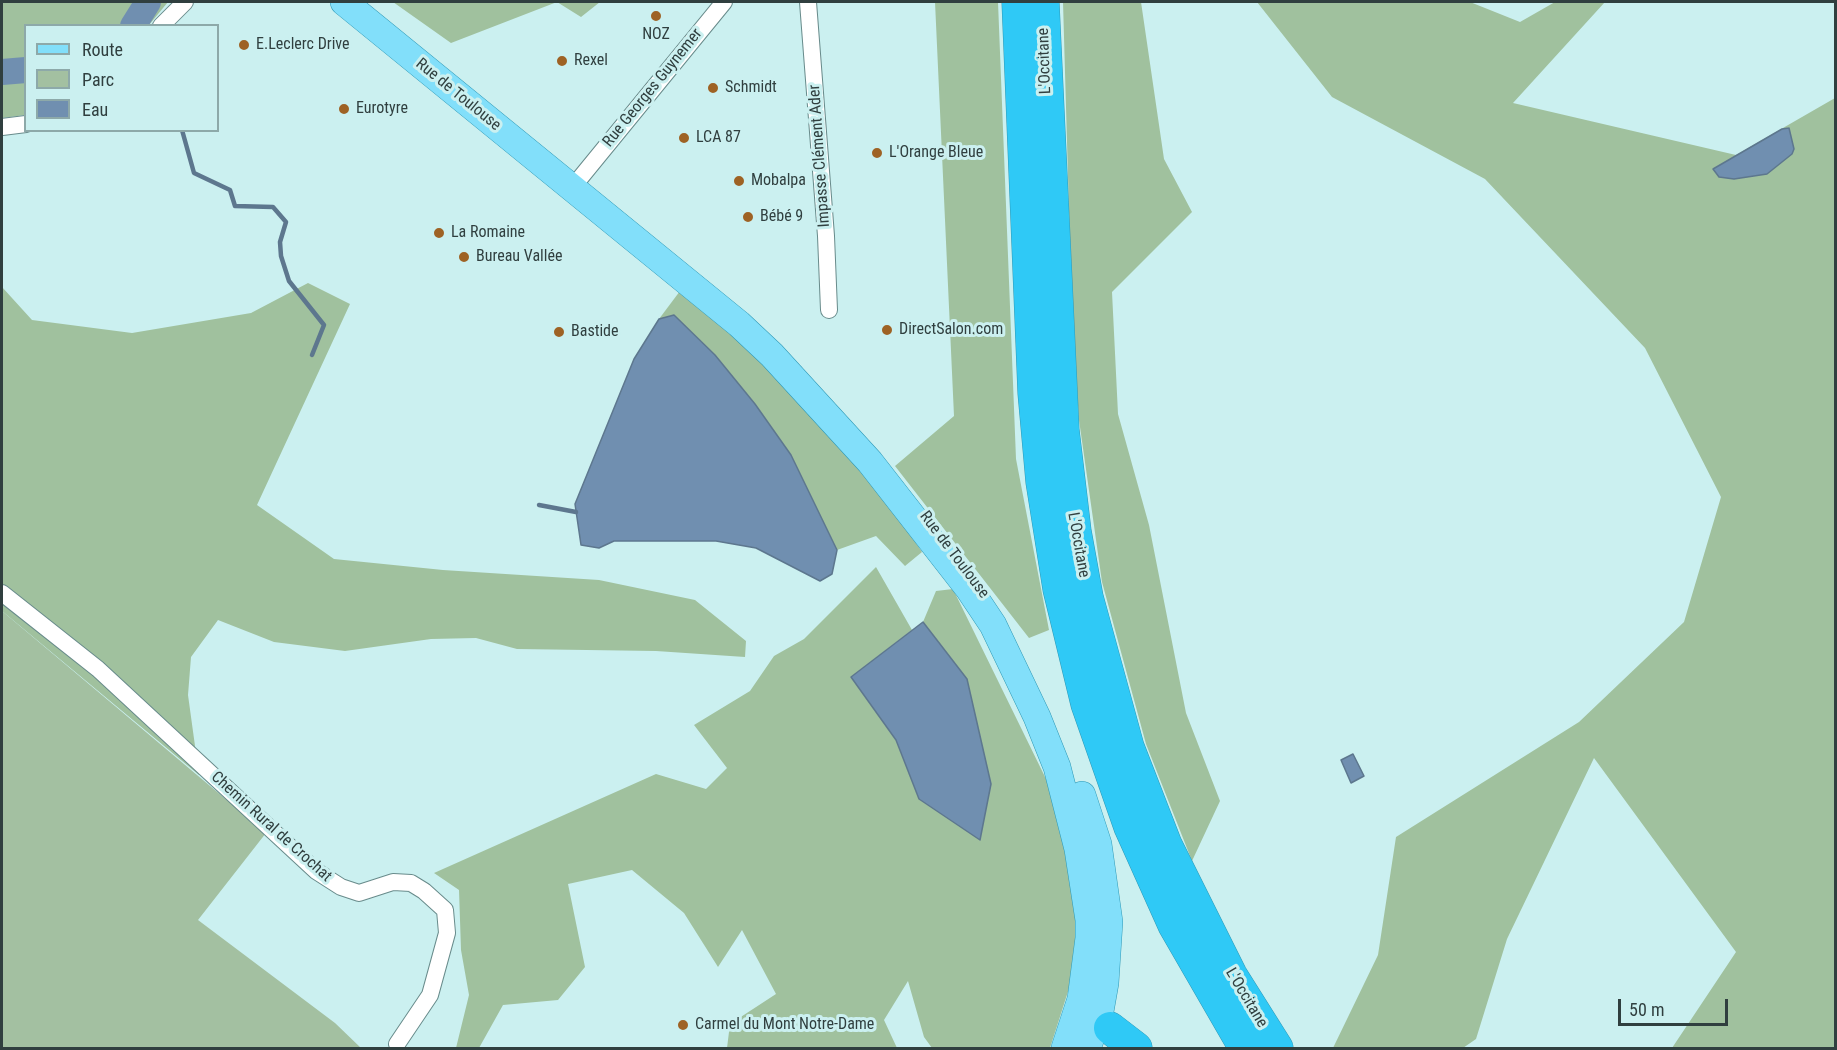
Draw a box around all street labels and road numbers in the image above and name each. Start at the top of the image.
street label: Rue Georges Guynemer [599,25,707,151]
street label: L'Occitane [1034,28,1056,94]
street label: Rue de Toulouse [412,55,504,135]
street label: Impasse Clément Ader [805,84,835,228]
street label: Rue de Toulouse [915,508,993,602]
street label: L'Occitane [1063,511,1093,579]
street label: Chemin Rural de Crochat [207,768,335,886]
street label: L'Occitane [1221,965,1271,1031]

